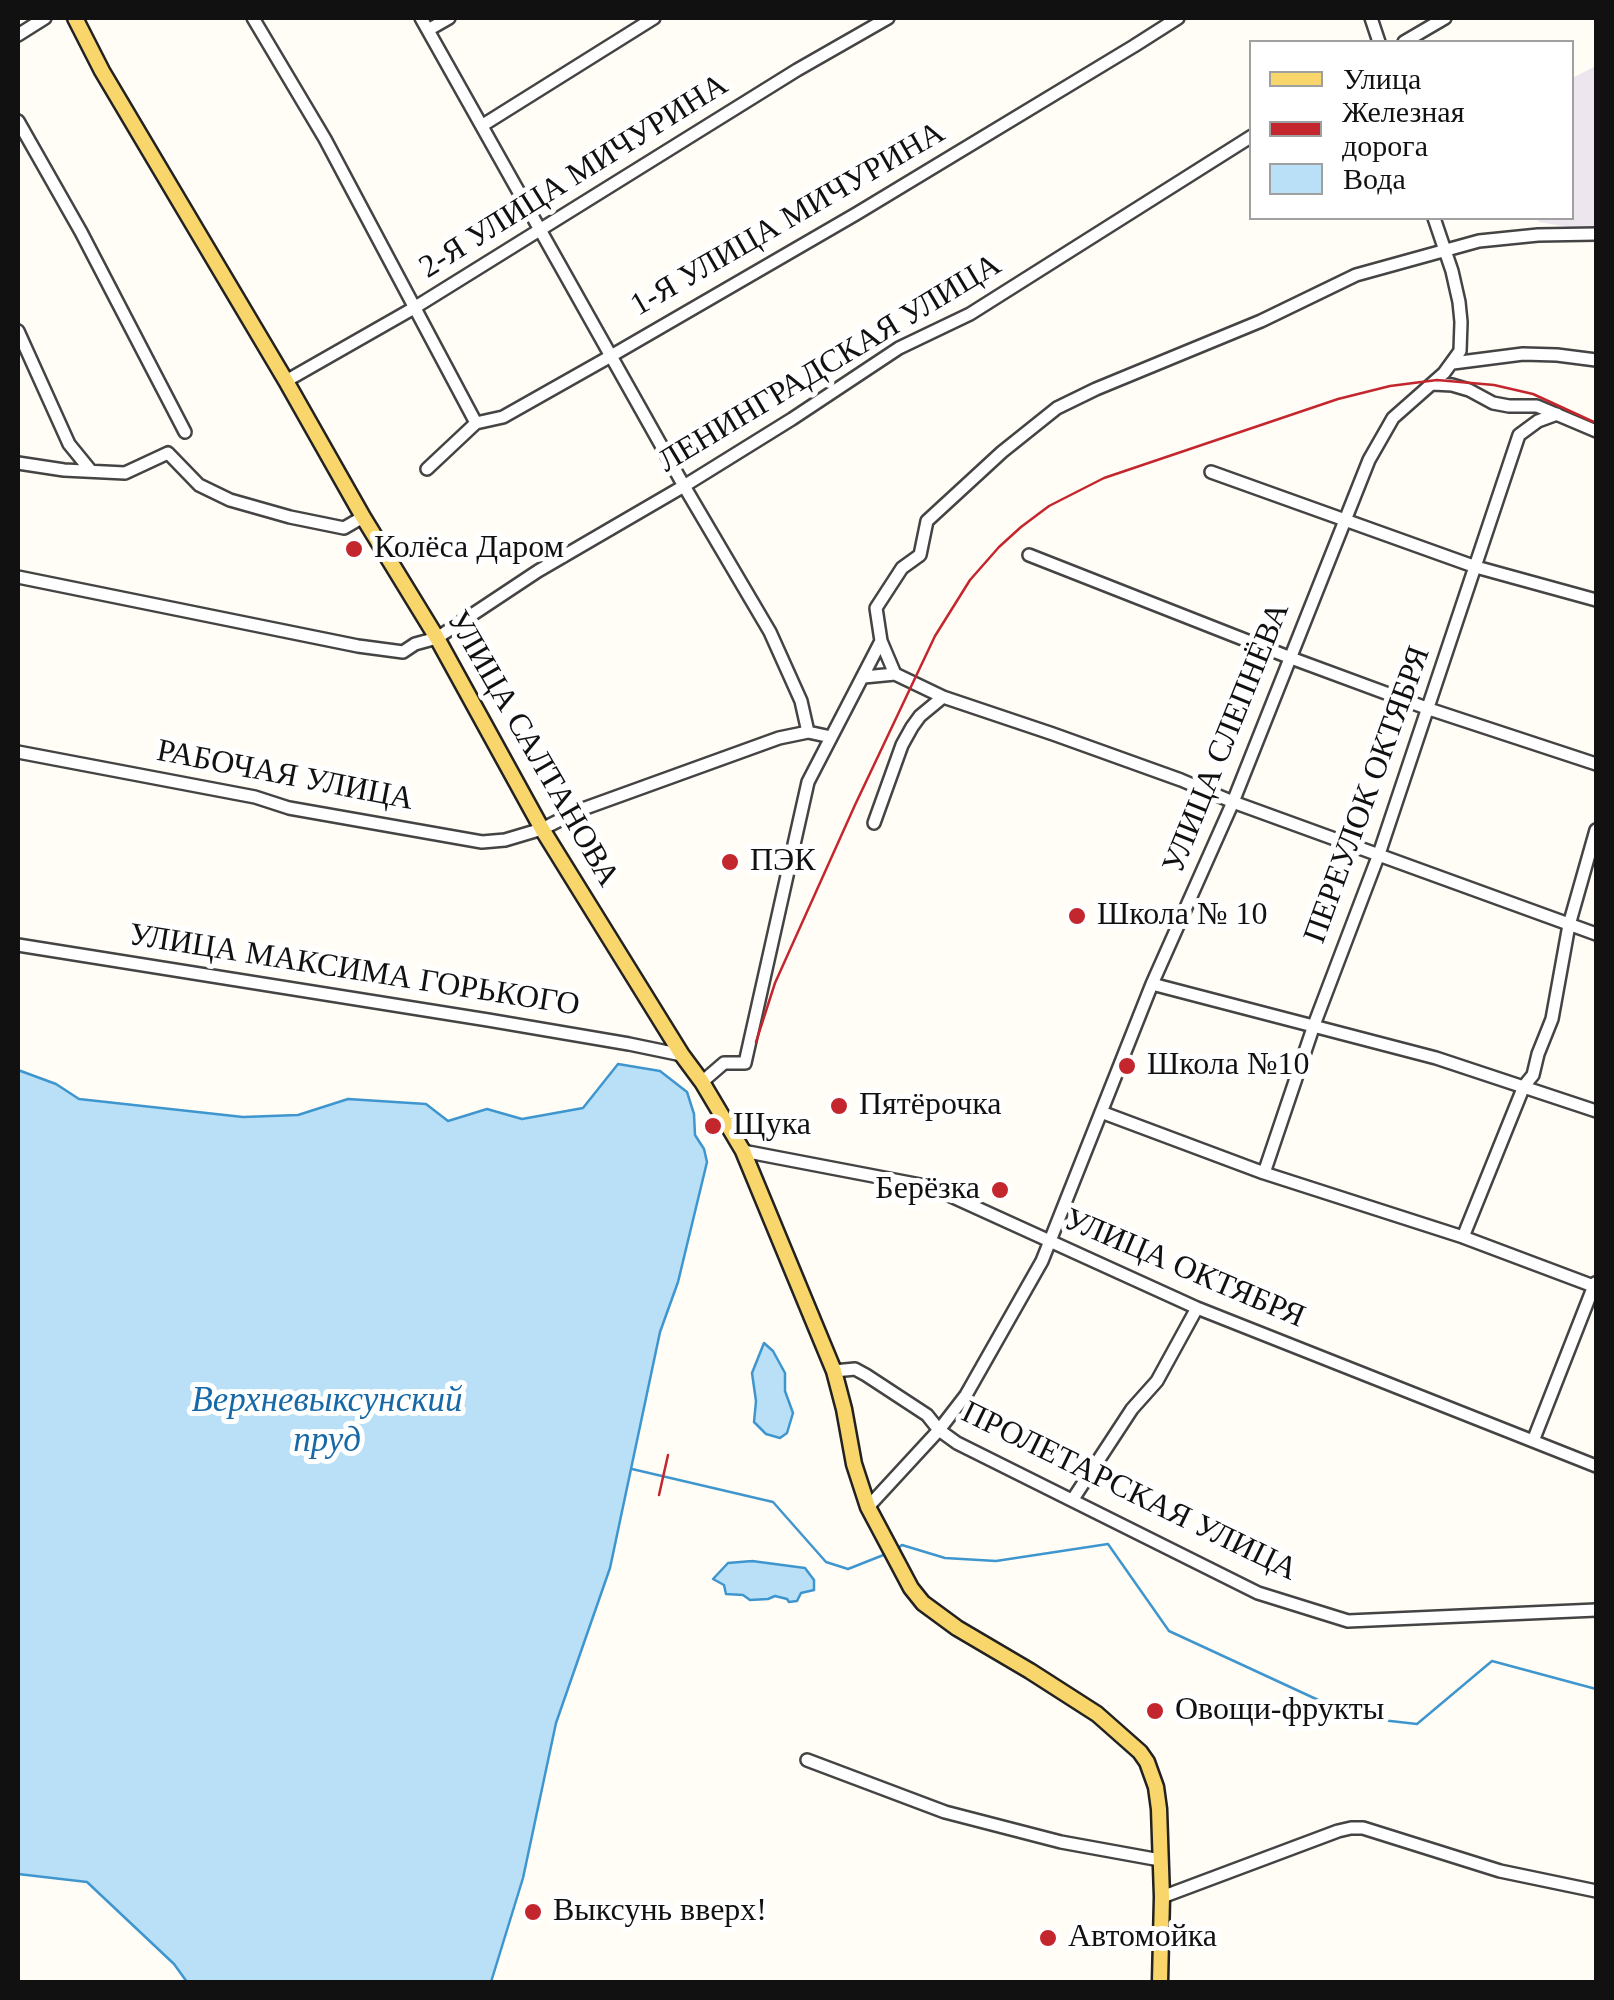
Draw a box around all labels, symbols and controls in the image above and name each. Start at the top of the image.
legend [1249,40,1574,220]
text: Улица [1343,62,1421,95]
street label: 2-Я УЛИЦА МИЧУРИНА [413,66,735,288]
text: Железная дорога [1342,95,1464,162]
street label: 1-Я УЛИЦА МИЧУРИНА [624,114,952,326]
text: Вода [1343,162,1406,195]
street label: ЛЕНИНГРАДСКАЯ УЛИЦА [652,246,1008,482]
place label: Колёса Даром [374,530,564,568]
marker: Колёса Даром [343,538,365,560]
street label: УЛИЦА СЛЕПНЁВА [1155,597,1299,879]
street label: УЛИЦА САЛТАНОВА [437,604,627,894]
street label: ПЕРЕУЛОК ОКТЯБРЯ [1296,641,1440,949]
street label: РАБОЧАЯ УЛИЦА [153,732,417,820]
place label: ПЭК [750,843,816,881]
marker: ПЭК [719,851,741,873]
place label: Школа № 10 [1097,897,1267,935]
marker: Школа № 10 [1066,905,1088,927]
street label: УЛИЦА МАКСИМА ГОРЬКОГО [126,916,582,1026]
place label: Школа №10 [1147,1047,1309,1085]
marker: Школа №10 [1116,1055,1138,1077]
place label: Пятёрочка [859,1087,1002,1125]
marker: Пятёрочка [828,1095,850,1117]
place label: Щука [733,1107,811,1145]
marker: Щука [702,1115,724,1137]
place label: Берёзка [875,1171,980,1209]
marker: Берёзка [989,1179,1011,1201]
street label: УЛИЦА ОКТЯБРЯ [1058,1201,1310,1337]
water label: Верхневыксунский пруд [191,1381,463,1463]
street label: ПРОЛЕТАРСКАЯ УЛИЦА [955,1394,1303,1590]
place label: Овощи-фрукты [1175,1692,1384,1730]
marker: Овощи-фрукты [1144,1700,1166,1722]
place label: Выксунь вверх! [553,1893,767,1931]
marker: Выксунь вверх! [522,1901,544,1923]
place label: Автомойка [1068,1919,1217,1957]
marker: Автомойка [1037,1927,1059,1949]

